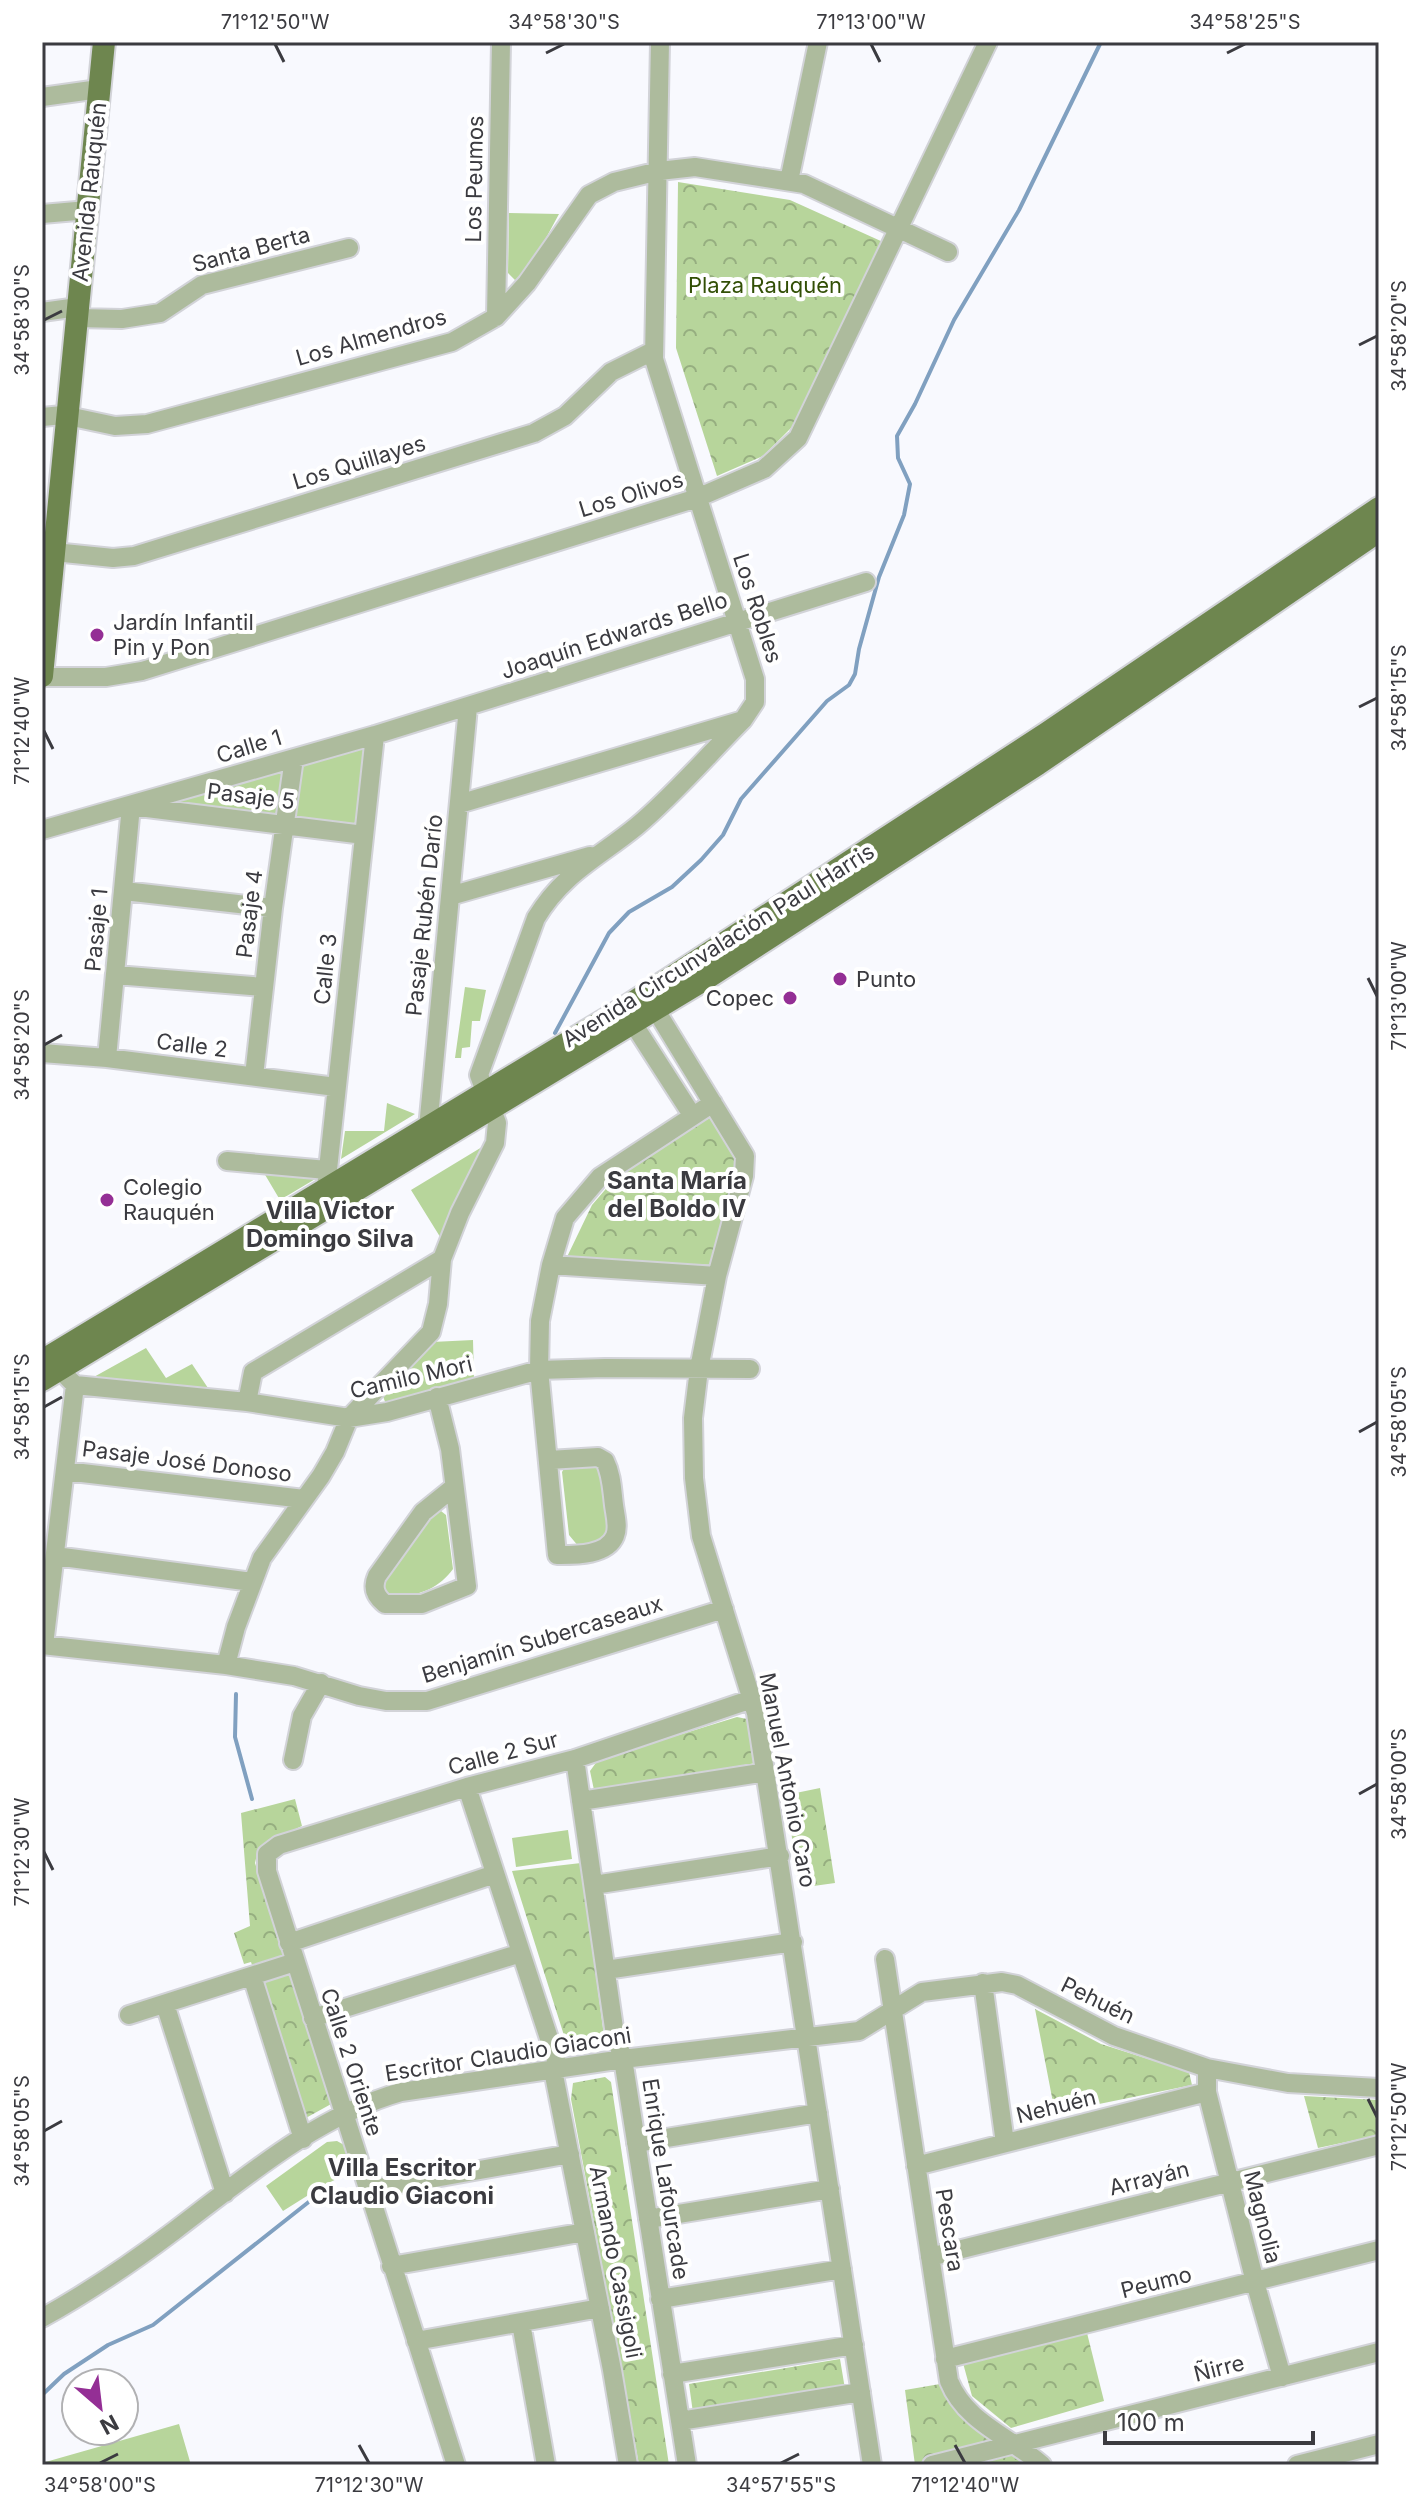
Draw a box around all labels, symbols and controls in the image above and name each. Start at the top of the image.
text: 71°12'50"W [221,10,330,34]
text: 34°58'30"S [508,10,620,34]
text: 71°13'00"W [816,10,926,34]
text: 34°58'25"S [1189,10,1301,34]
street label: Avenida Rauquén [67,101,111,283]
street label: Los Peumos [460,115,488,243]
street label: Santa Berta [189,221,313,277]
text: 34°58'30"S [10,264,34,376]
park label: Plaza Rauquén [688,272,842,298]
text: 34°58'20"S [1387,280,1411,392]
street label: Los Almendros [293,303,449,371]
street label: Los Quillayes [289,429,429,495]
street label: Los Olivos [576,466,686,522]
street label: Los Robles [728,550,788,666]
street label: Joaquín Edwards Bello [497,586,731,684]
place label: Jardín Infantil Pin y Pon [113,609,254,660]
marker: Jardín Infantil Pin y Pon [88,626,106,644]
text: 34°58'15"S [1387,645,1411,751]
text: 71°12'40"W [10,677,34,785]
street label: Calle 1 [213,724,285,768]
street label: Pasaje 5 [206,778,296,814]
street label: Pasaje Rubén Darío [400,813,448,1017]
street label: Avenida Circunvalación Paul Harris [557,838,879,1052]
street label: Pasaje 4 [231,868,267,960]
street label: Pasaje 1 [79,887,113,973]
street label: Calle 3 [308,932,342,1006]
text: 71°13'00"W [1387,941,1411,1051]
place label: Punto [856,966,916,992]
marker: Punto [831,970,849,988]
place label: Copec [706,985,774,1011]
text: 34°58'20"S [10,989,34,1101]
marker: Copec [781,989,799,1007]
street label: Calle 2 [155,1028,229,1062]
district label: Santa María del Boldo IV [607,1166,747,1223]
place label: Colegio Rauquén [123,1174,215,1225]
marker: Colegio Rauquén [98,1191,116,1209]
district label: Villa Victor Domingo Silva [246,1196,414,1253]
street label: Camilo Mori [347,1350,475,1404]
text: 34°58'15"S [10,1354,34,1460]
text: 34°58'05"S [1387,1366,1411,1478]
street label: Pasaje José Donoso [81,1435,293,1487]
street label: Benjamín Subercaseaux [419,1590,665,1688]
street label: Manuel Antonio Caro [754,1670,822,1890]
street label: Calle 2 Sur [445,1726,561,1780]
text: 34°58'00"S [1387,1728,1411,1840]
text: 71°12'30"W [10,1797,34,1906]
street label: Pehuén [1057,1971,1139,2029]
street label: Calle 2 Oriente [316,1985,388,2139]
street label: Escritor Claudio Giaconi [383,2022,633,2086]
text: 71°12'50"W [1387,2062,1411,2171]
text: 34°58'05"S [10,2075,34,2187]
street label: Enrique Lafourcade [637,2076,695,2282]
street label: Nehuén [1013,2084,1099,2128]
district label: Villa Escritor Claudio Giaconi [310,2153,494,2210]
street label: Arrayán [1106,2155,1192,2201]
street label: Armando Cassigoli [585,2164,647,2360]
street label: Magnolia [1239,2168,1287,2266]
street label: Pescara [931,2186,969,2274]
street label: Peumo [1118,2261,1194,2303]
street label: Ñirre [1191,2349,1247,2387]
north arrow [60,2367,140,2447]
scale bar [1105,2395,1313,2445]
text: 100 m [1117,2408,1185,2437]
text: N [96,2409,123,2440]
text: 34°58'00"S [44,2473,156,2497]
text: 71°12'30"W [315,2473,424,2497]
text: 34°57'55"S [726,2473,836,2497]
text: 71°12'40"W [911,2473,1019,2497]

